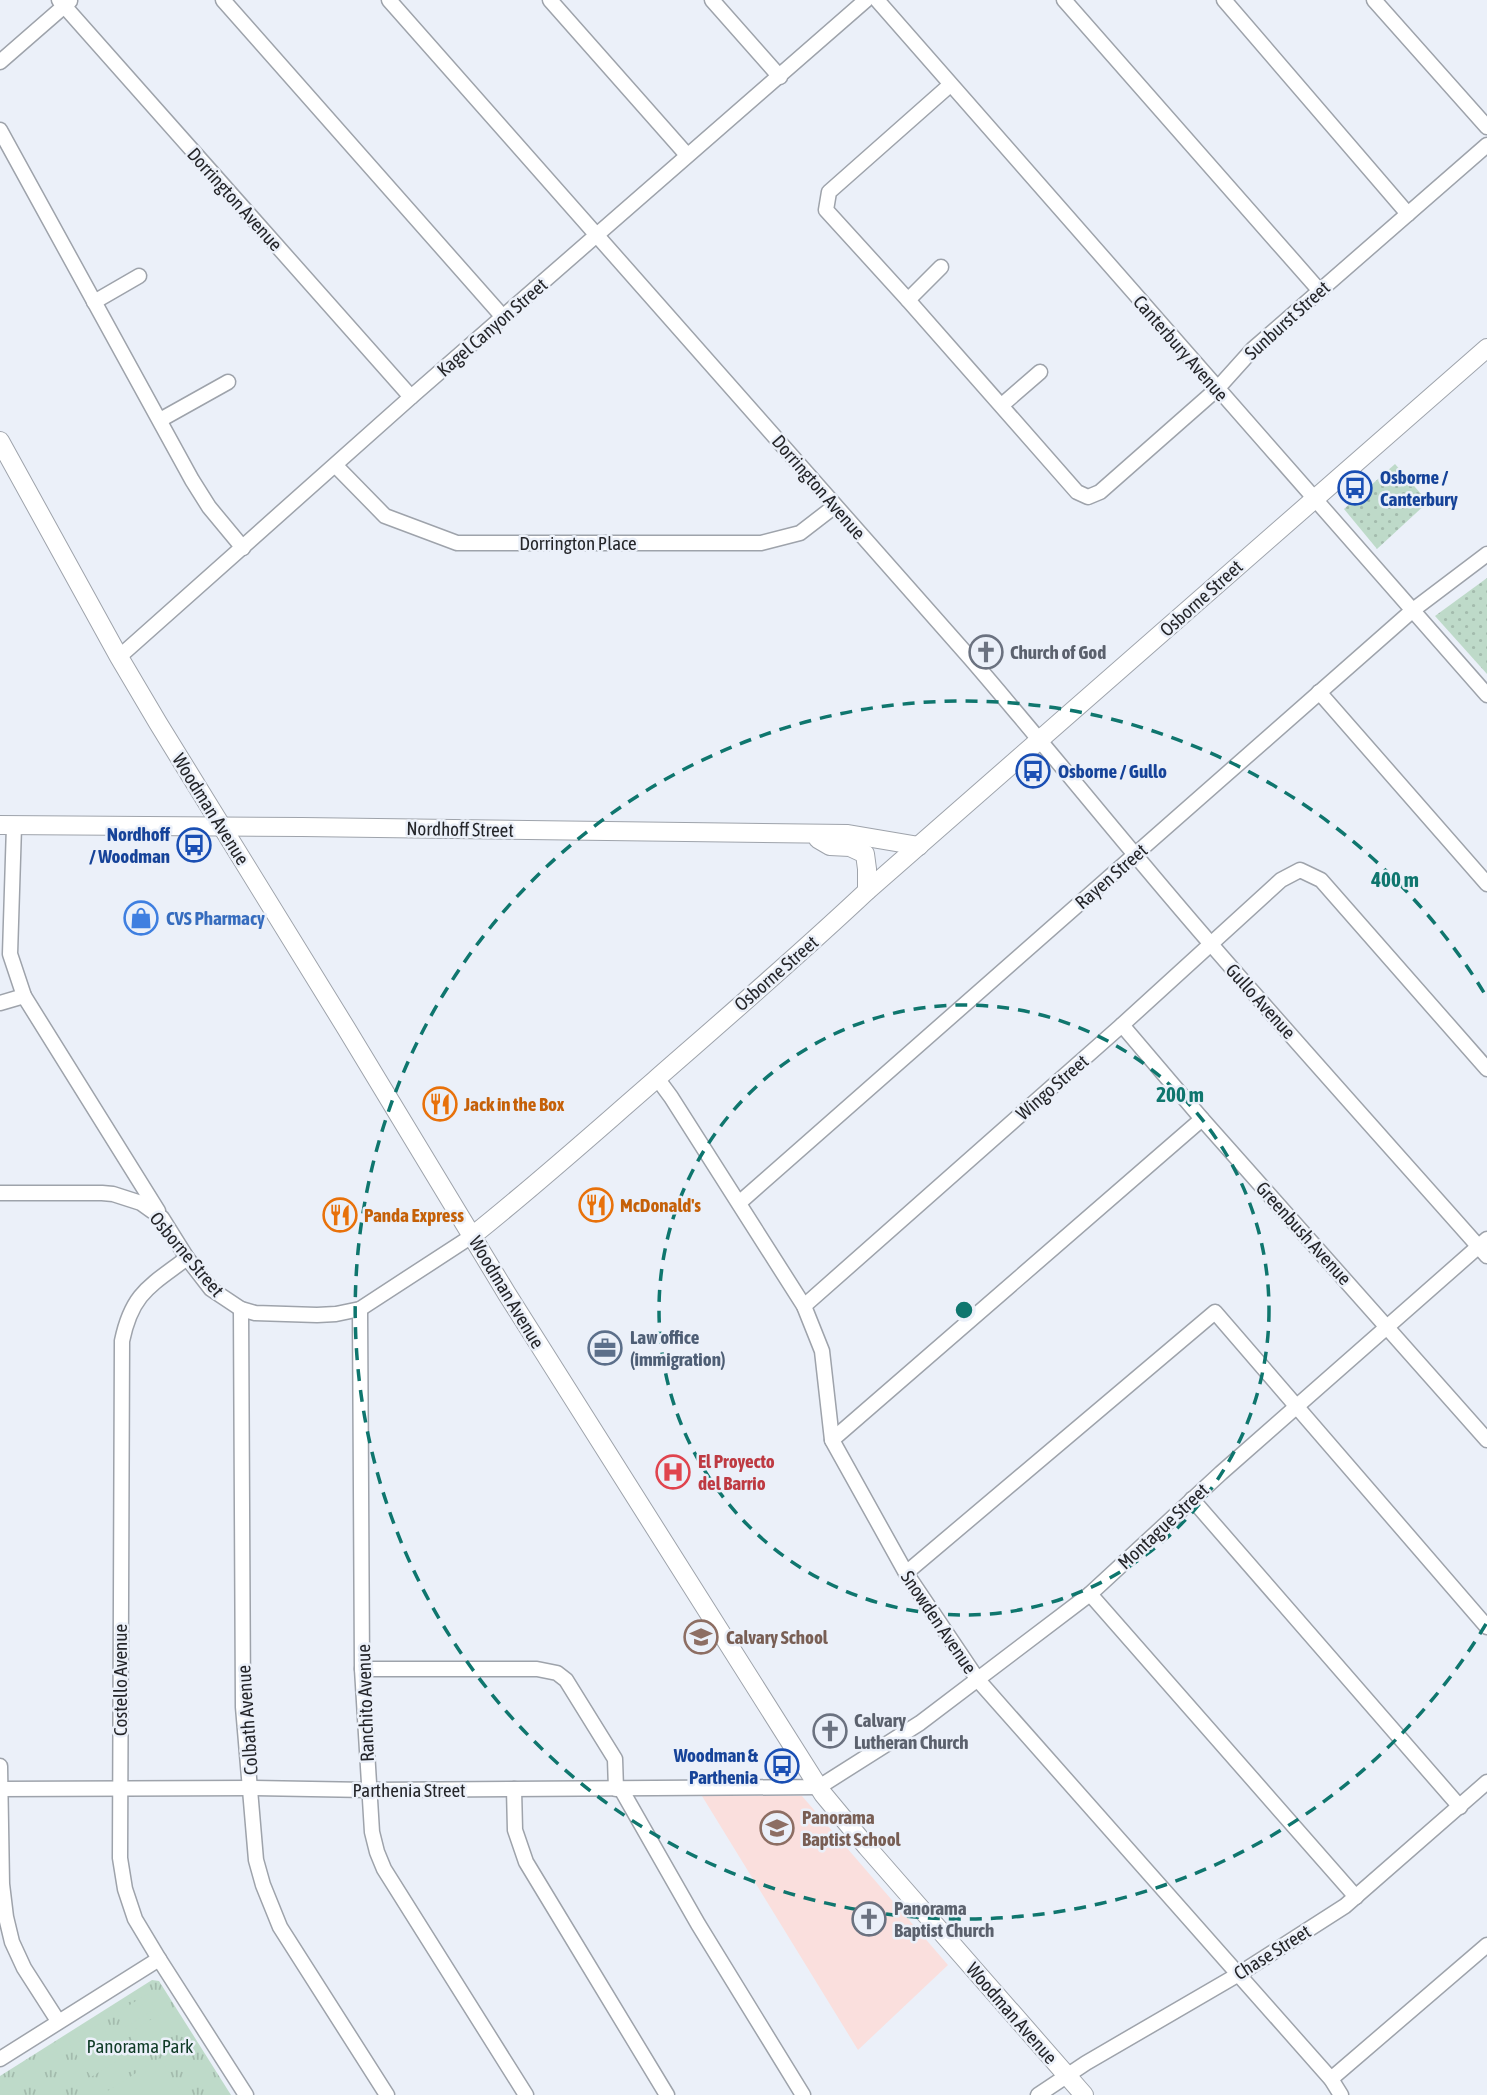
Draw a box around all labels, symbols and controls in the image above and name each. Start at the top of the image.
street label: Dorrington Avenue [183,143,287,255]
street label: Kagel Canyon Street [433,273,551,381]
street label: Sunburst Street [1240,276,1334,364]
street label: Canterbury Avenue [1129,291,1233,405]
street label: Dorrington Avenue [768,430,870,544]
place label: Osborne / Canterbury [1380,466,1458,510]
bus stop icon: Osborne / Canterbury [1336,469,1374,507]
street label: Dorrington Place [519,532,637,554]
street label: Osborne Street [1155,555,1247,641]
church icon: Church of God [967,633,1005,671]
place label: Church of God [1010,641,1106,663]
street label: Woodman Avenue [168,749,254,869]
bus stop icon: Osborne / Gullo [1014,752,1052,790]
place label: Osborne / Gullo [1058,760,1167,782]
street label: Nordhoff Street [406,817,514,841]
place label: Nordhoff / Woodman [89,823,171,867]
bus stop icon: Nordhoff / Woodman [175,826,213,864]
street label: Rayen Street [1071,839,1151,913]
text: 400 m [1370,867,1419,891]
shop icon: CVS Pharmacy [122,899,160,937]
place label: CVS Pharmacy [166,907,265,929]
street label: Osborne Street [730,931,822,1015]
street label: Gullo Avenue [1222,959,1300,1043]
street label: Wingo Street [1011,1050,1093,1124]
text: 200 m [1156,1082,1204,1106]
restaurant icon: Jack in the Box [421,1085,459,1123]
place label: Jack in the Box [463,1093,565,1115]
street label: Greenbush Avenue [1252,1177,1356,1289]
restaurant icon: McDonald's [577,1186,615,1224]
place label: McDonald's [620,1194,701,1216]
restaurant icon: Panda Express [321,1196,359,1234]
place label: Panda Express [364,1204,464,1226]
street label: Osborne Street [145,1207,229,1301]
street label: Woodman Avenue [465,1232,549,1352]
centre of rings [952,1298,976,1322]
place label: Law office (immigration) [630,1326,725,1370]
office icon: Law office (immigration) [586,1329,624,1367]
place label: El Proyecto del Barrio [698,1450,775,1494]
hospital icon: El Proyecto del Barrio [654,1453,692,1491]
street label: Montague Street [1113,1479,1213,1573]
street label: Snowden Avenue [897,1566,981,1678]
school or university icon: Calvary School [682,1618,720,1656]
street label: Costello Avenue [109,1624,131,1736]
place label: Calvary School [726,1626,829,1648]
street label: Ranchito Avenue [352,1644,378,1762]
street label: Colbath Avenue [232,1664,262,1776]
place label: Calvary Lutheran Church [854,1709,969,1753]
church icon: Calvary Lutheran Church [811,1712,849,1750]
place label: Woodman & Parthenia [673,1744,759,1788]
bus stop icon: Woodman & Parthenia [763,1747,801,1785]
street label: Parthenia Street [352,1779,466,1801]
place label: Panorama Baptist School [802,1806,902,1850]
school or university icon: Panorama Baptist School [758,1809,796,1847]
place label: Panorama Baptist Church [894,1897,994,1941]
church icon: Panorama Baptist Church [850,1900,888,1938]
street label: Chase Street [1230,1920,1314,1984]
street label: Woodman Avenue [962,1958,1062,2068]
park label: Panorama Park [87,2035,194,2057]

